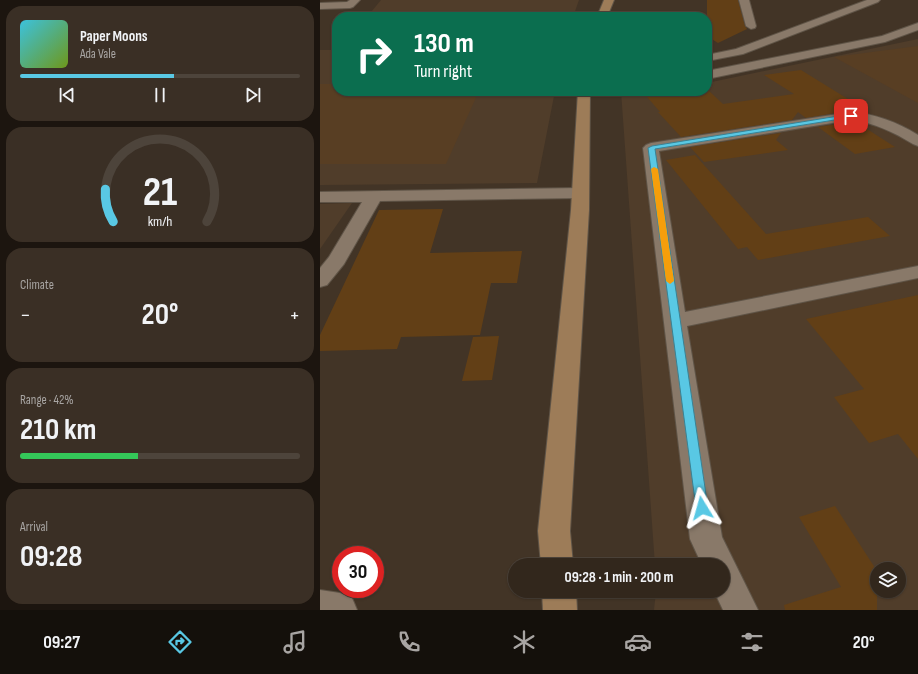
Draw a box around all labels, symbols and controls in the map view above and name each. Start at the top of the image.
text: Paper Moons [80,27,148,46]
text: 130 m [414,27,474,60]
icon: right [348,28,400,80]
text: Ada Vale [80,46,116,62]
text: Turn right [414,61,472,82]
icon: previous [56,84,78,106]
icon: pause [149,84,171,106]
icon: next [242,84,264,106]
pin [834,99,868,133]
icon: arrive [840,105,862,127]
text: 21 [143,168,177,217]
text: km/h [148,213,172,230]
text: Climate [20,277,54,293]
text: 20° [142,297,178,333]
text: − [20,302,31,329]
text: + [289,302,300,329]
text: Range · 42% [20,392,74,408]
text: 210 km [20,412,96,448]
position arrow [681,487,723,529]
text: Arrival [20,519,48,535]
text: 09:28 [20,539,83,575]
speed limit sign: 30 [332,546,384,598]
map controls [870,562,906,598]
button: layers [870,562,906,598]
text: 09:28 · 1 min · 200 m [565,568,673,587]
icon: directions [166,628,194,656]
icon: music [281,628,309,656]
icon: phone [395,628,423,656]
icon: climate [510,628,538,656]
icon: car [624,628,652,656]
icon: filters [738,628,766,656]
text: 09:27 [43,632,80,653]
text: 20° [853,632,875,653]

